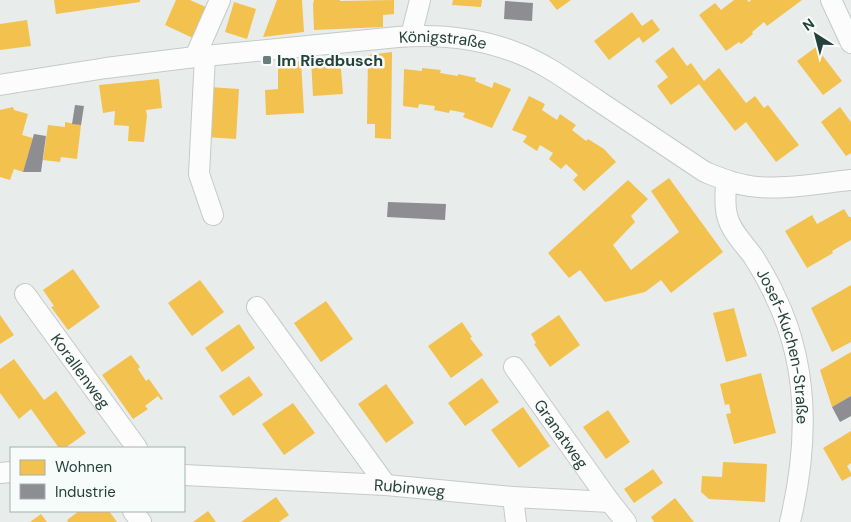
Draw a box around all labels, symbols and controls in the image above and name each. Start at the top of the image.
north arrow [791,10,841,60]
text: N [799,14,818,35]
street label: Königstraße [398,26,489,54]
place label: Im Riedbusch [277,50,383,71]
marker: Im Riedbusch [261,54,273,66]
street label: Josef-Kuchen-Straße [752,265,813,424]
street label: Korallenweg [46,329,115,413]
street label: Granatweg [529,395,593,473]
legend [10,447,185,512]
text: Wohnen [55,457,112,477]
street label: Rubinweg [373,474,446,502]
text: Industrie [55,482,116,502]

